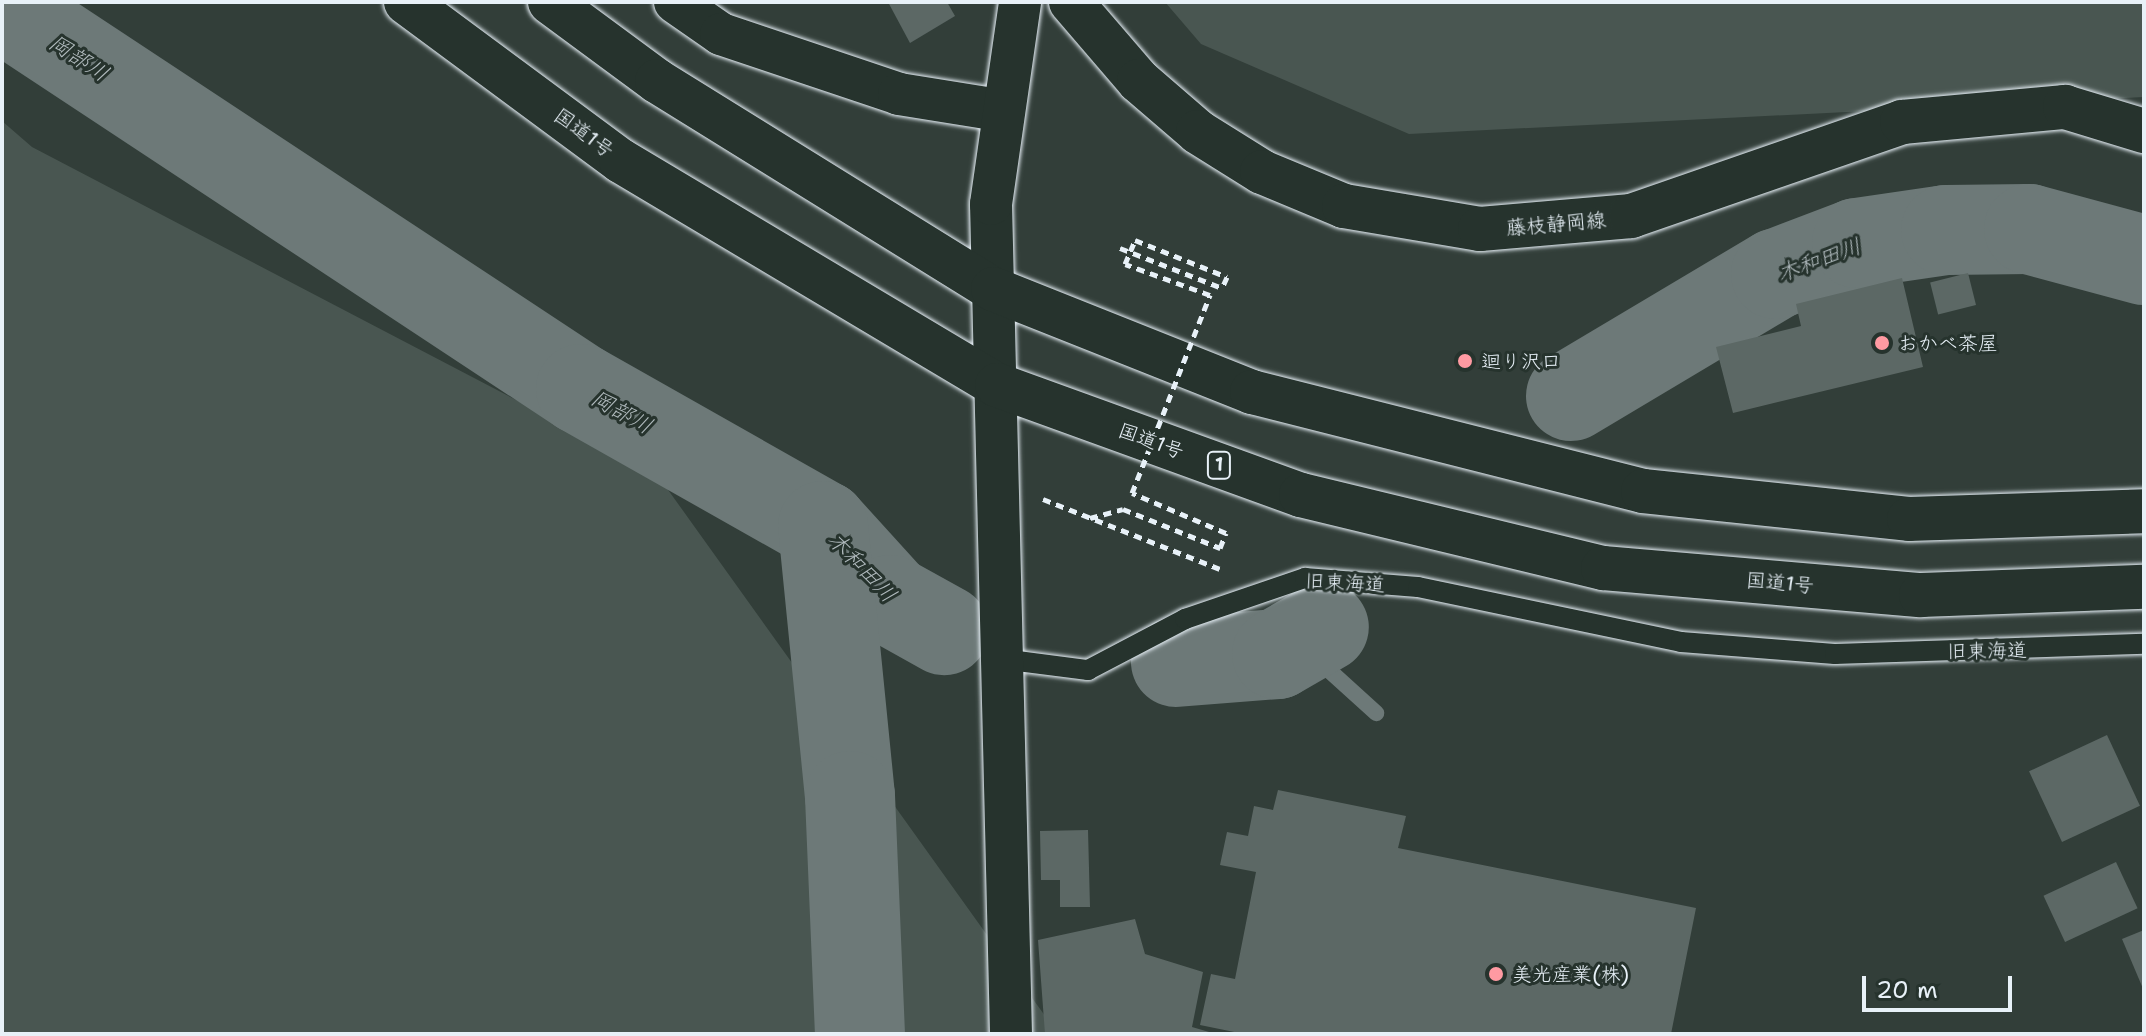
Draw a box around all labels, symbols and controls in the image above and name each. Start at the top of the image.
water label: 岡部川 [44,29,114,87]
street label: 国道1号 [549,103,619,163]
street label: 藤枝静岡線 [1505,208,1607,240]
water label: 木和田川 [1773,233,1865,287]
place label: おかべ茶屋 [1898,331,1998,355]
marker: おかべ茶屋 [1873,334,1891,352]
place label: 迴り沢口 [1481,349,1561,373]
marker: 迴り沢口 [1456,352,1474,370]
water label: 岡部川 [587,384,657,440]
street label: 国道1号 [1115,418,1187,464]
road number: 1 [1205,451,1233,479]
water label: 木和田川 [822,526,902,608]
street label: 国道1号 [1745,568,1815,598]
street label: 旧東海道 [1304,569,1386,597]
street label: 旧東海道 [1947,638,2027,664]
scale bar [1866,960,2016,1010]
place label: 美光産業(株) [1512,962,1629,986]
marker: 美光産業(株) [1487,965,1505,983]
text: 20 m [1876,974,1938,1006]

